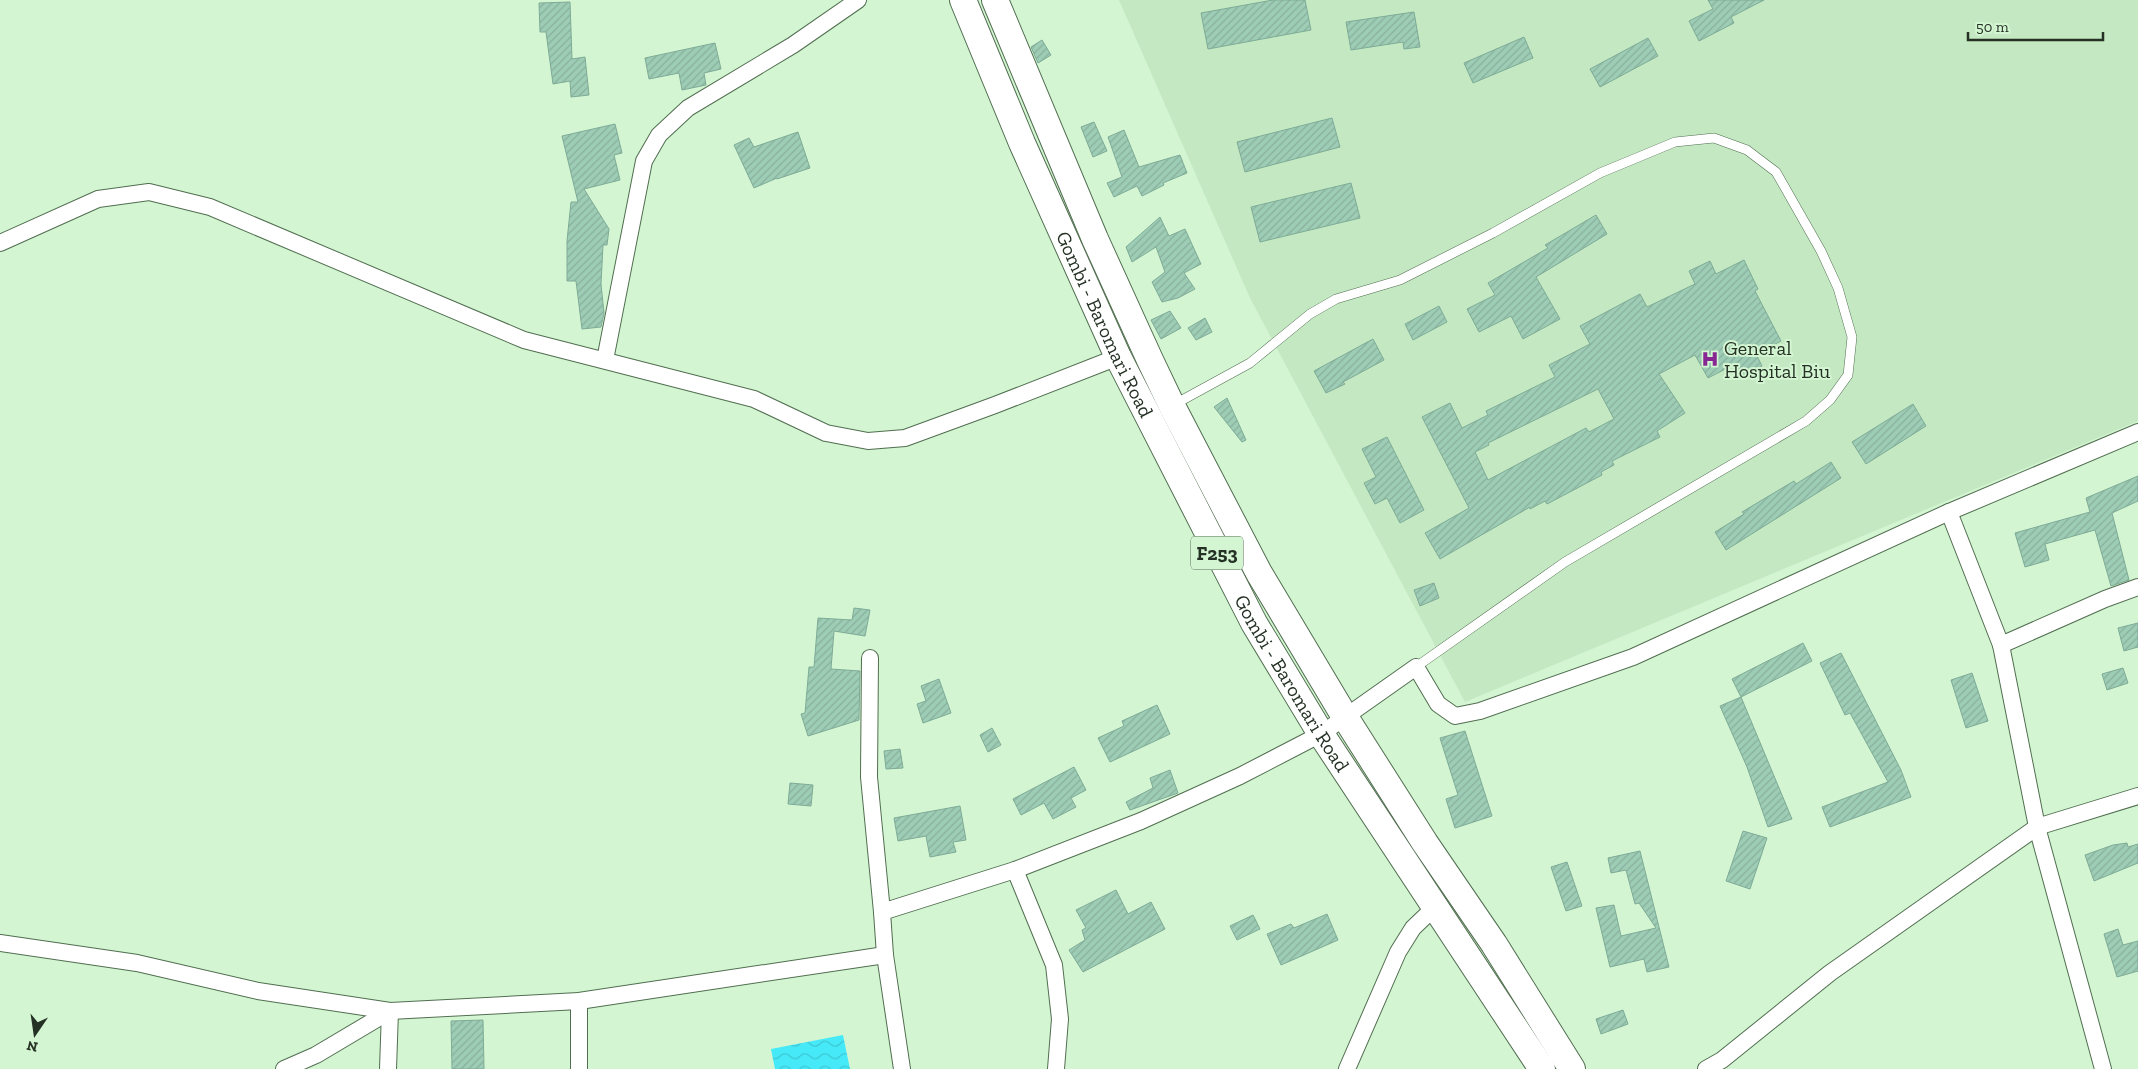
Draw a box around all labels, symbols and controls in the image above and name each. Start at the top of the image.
scale bar [1968,10,2103,42]
text: 50 m [1976,18,2009,36]
street label: Gombi - Baromari Road [1051,227,1159,421]
place label: General Hospital Biu [1724,336,1830,383]
hospital icon: General Hospital Biu [1700,349,1720,369]
road number: F253 [1191,536,1243,570]
street label: Gombi - Baromari Road [1230,591,1355,776]
north arrow [10,1009,60,1059]
text: N [25,1037,39,1056]

